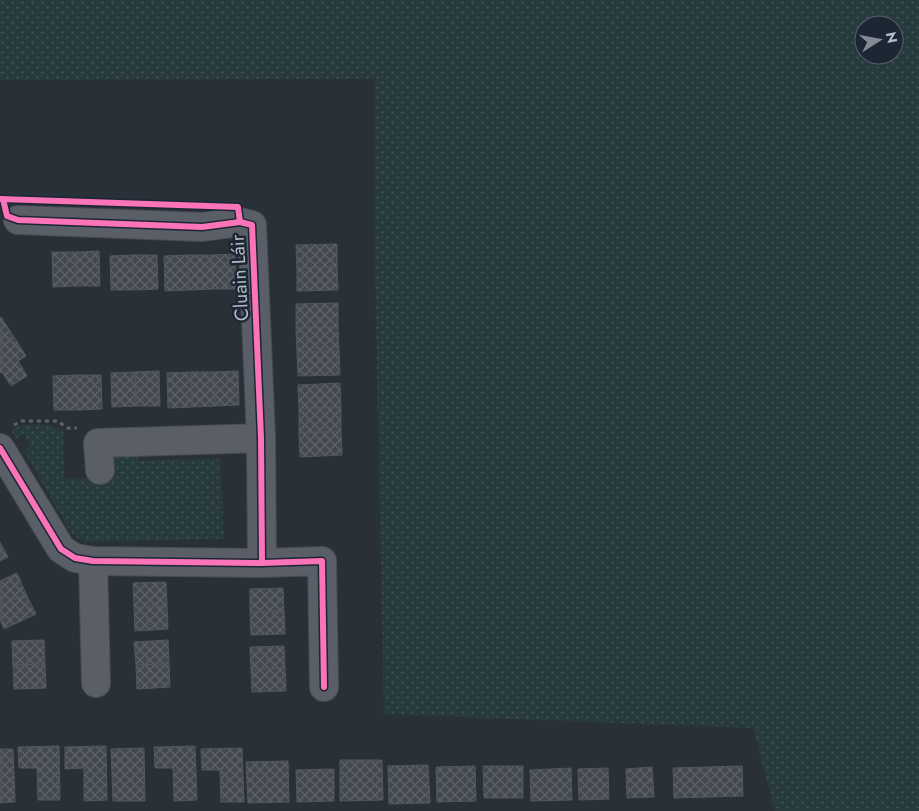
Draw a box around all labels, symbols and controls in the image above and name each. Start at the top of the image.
north arrow [854,15,904,65]
text: N [881,30,903,45]
street label: Cluain Láir [224,234,255,322]

